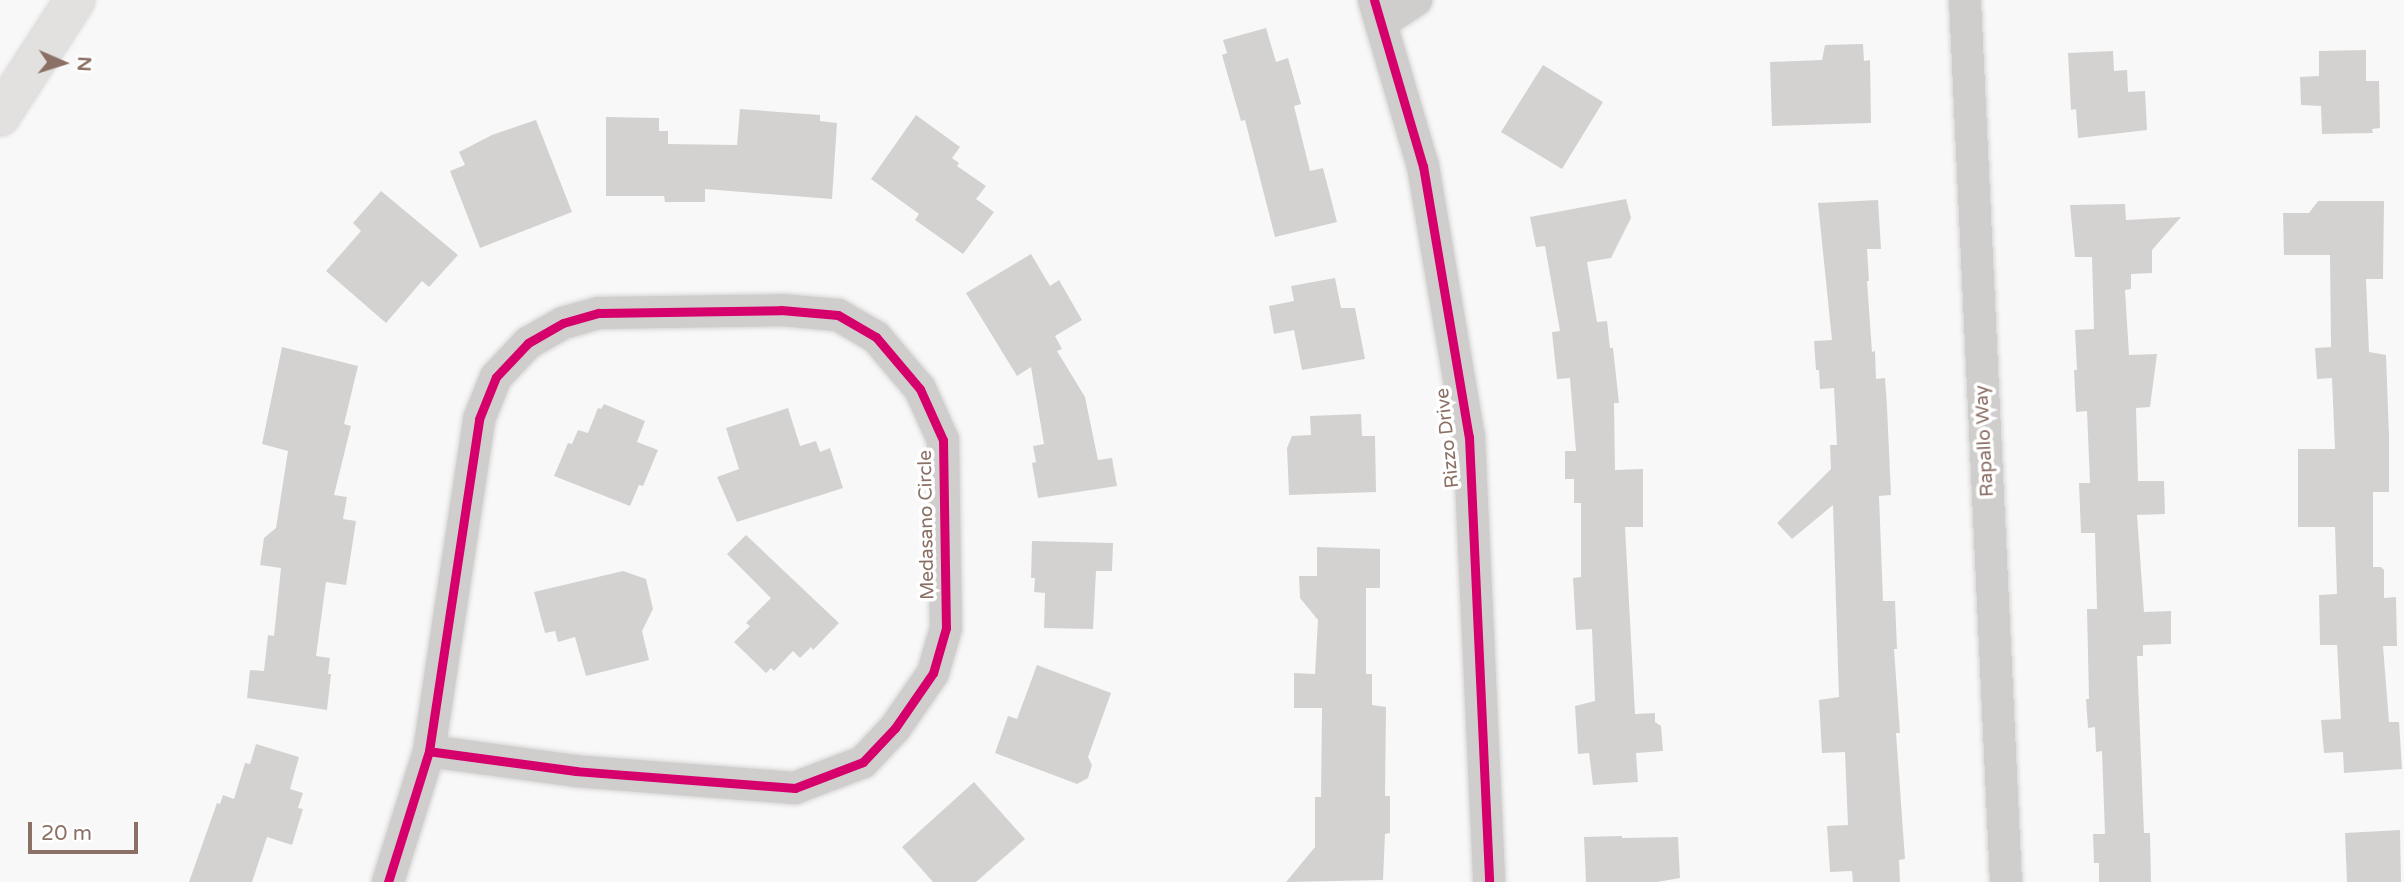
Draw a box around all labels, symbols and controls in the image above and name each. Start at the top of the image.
north arrow [28,28,98,98]
text: N [73,56,95,72]
street label: Rapallo Way [1971,384,1999,498]
street label: Rizzo Drive [1431,387,1465,489]
street label: Medasano Circle [914,450,940,600]
scale bar [32,808,142,852]
text: 20 m [41,821,92,846]

